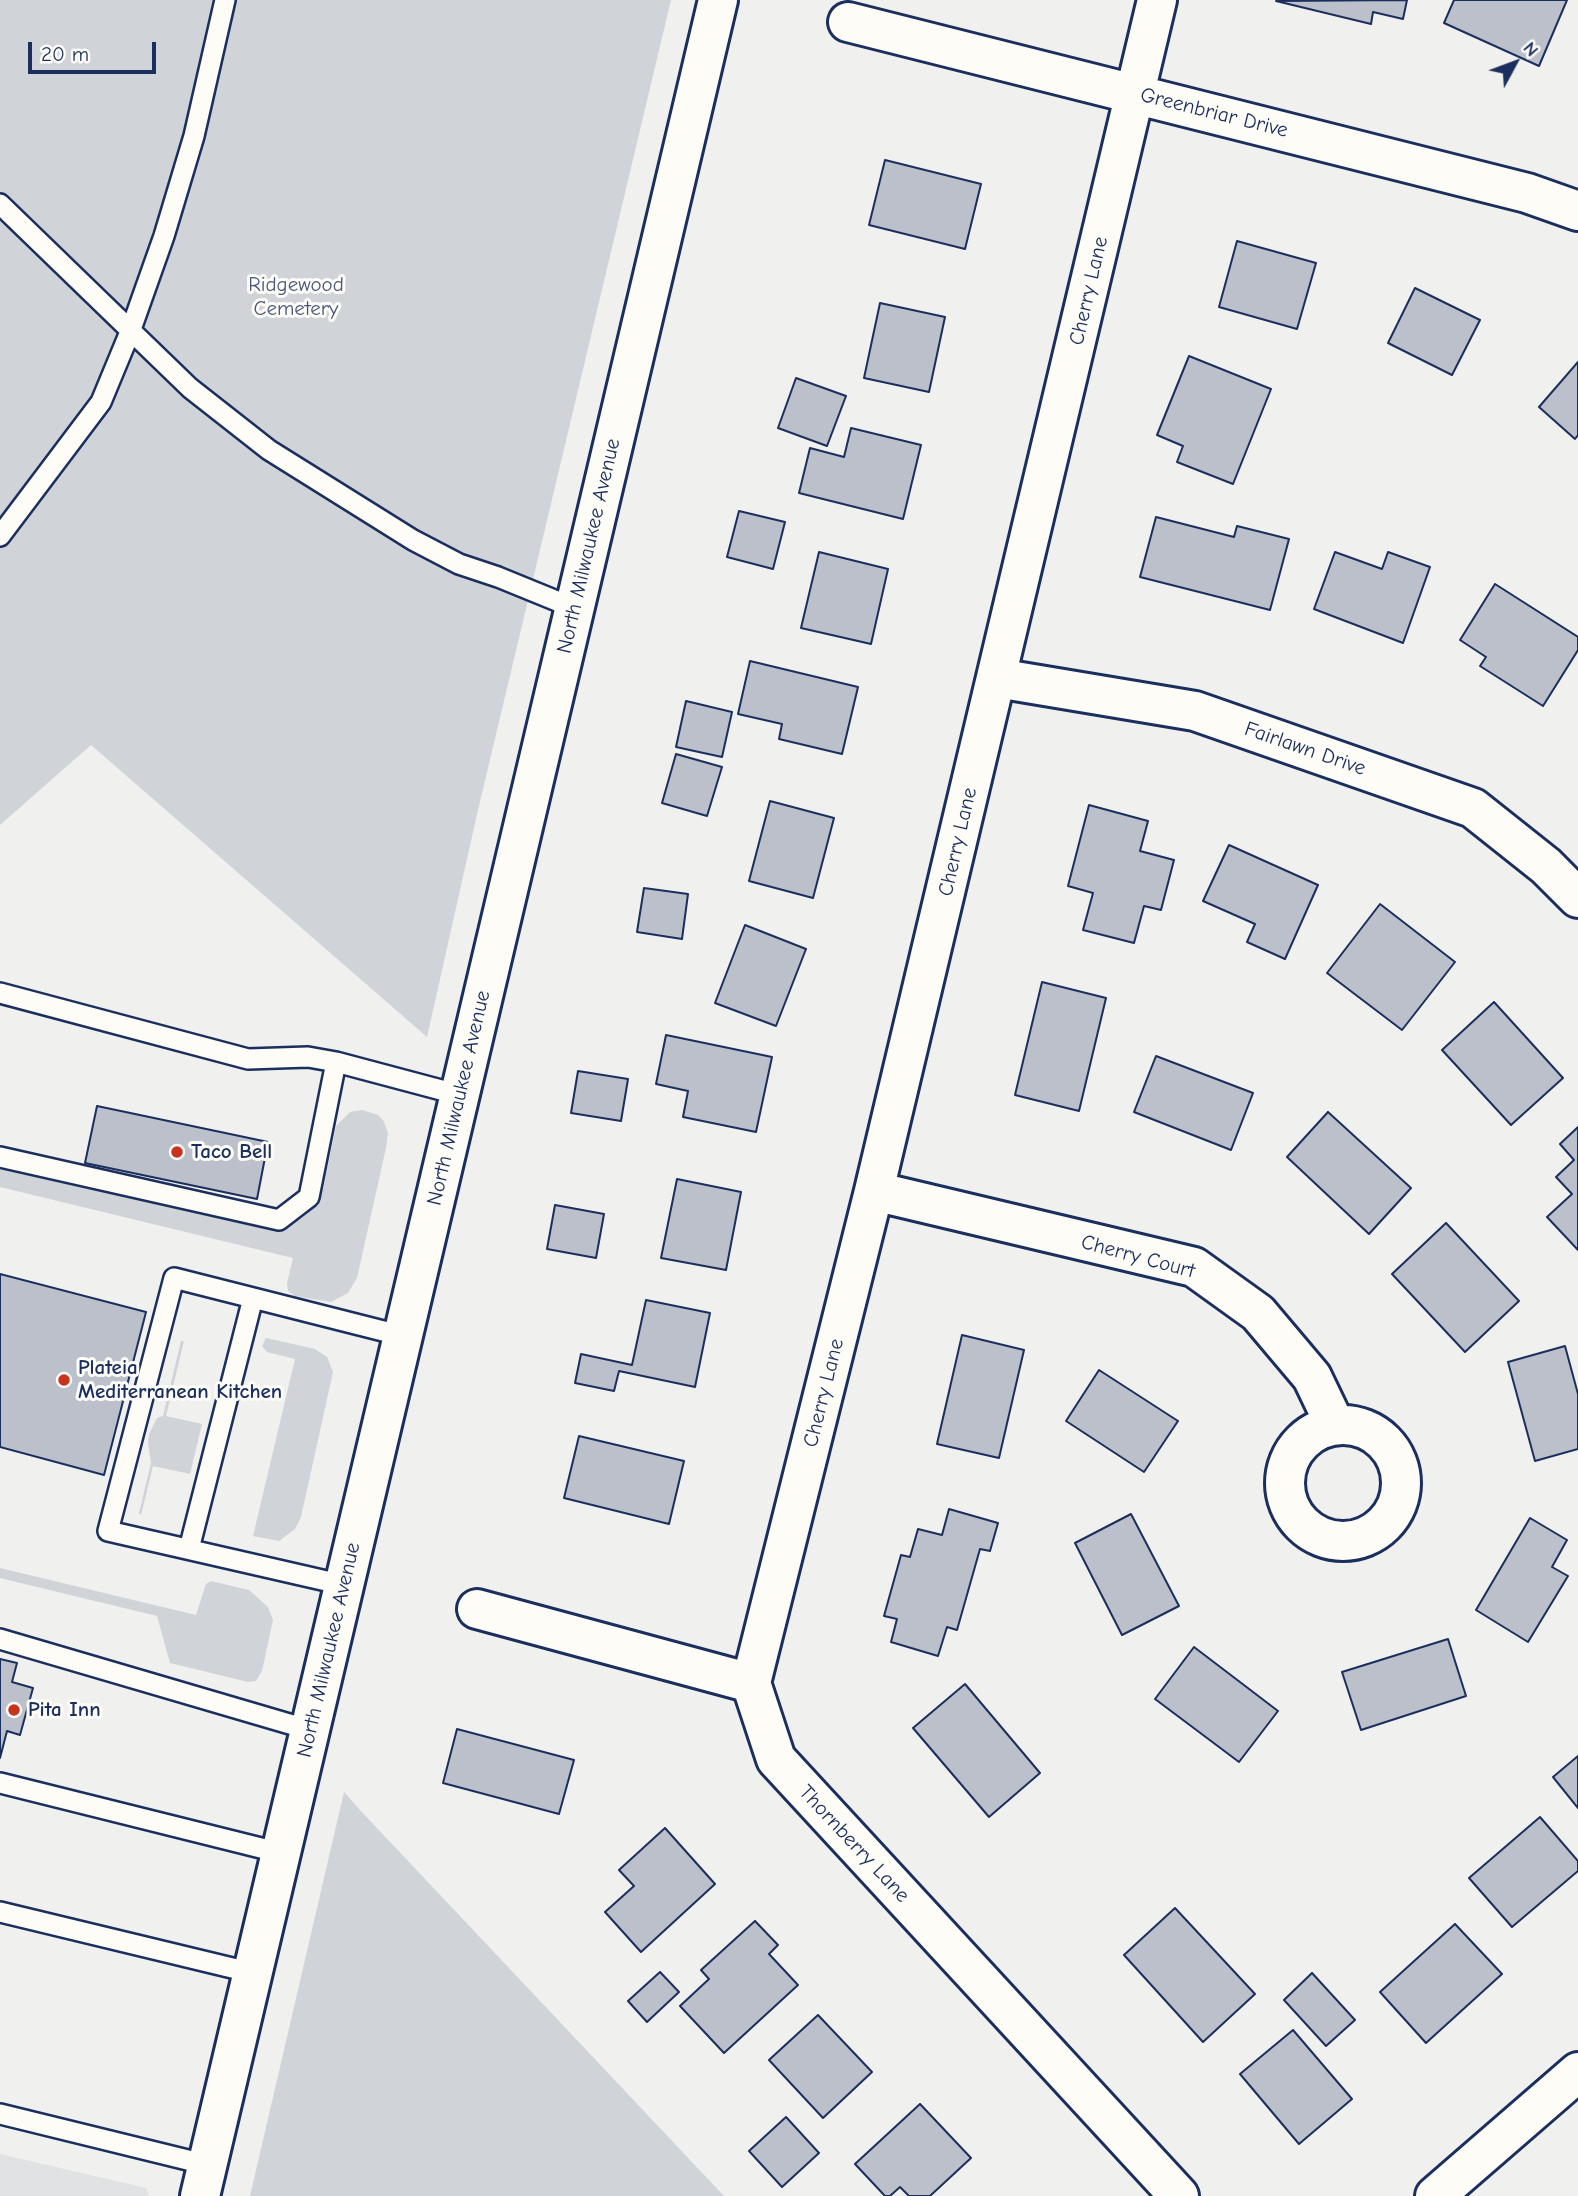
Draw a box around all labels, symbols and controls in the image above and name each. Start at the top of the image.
scale bar [32,28,159,72]
north arrow [1480,28,1550,98]
text: N [1518,37,1543,61]
text: 20 m [41,42,89,66]
street label: Greenbriar Drive [1138,82,1290,144]
street label: Cherry Lane [1064,234,1114,348]
park label: Ridgewood Cemetery [248,272,344,322]
street label: North Milwaukee Avenue [552,436,626,656]
street label: Fairlawn Drive [1241,716,1369,782]
street label: Cherry Lane [933,785,983,899]
street label: North Milwaukee Avenue [422,988,496,1208]
place label: Taco Bell [191,1139,272,1165]
marker: Taco Bell [169,1144,185,1160]
street label: Cherry Court [1078,1230,1198,1284]
street label: Cherry Lane [798,1336,850,1450]
place label: Plateia Mediterranean Kitchen [78,1355,282,1405]
marker: Plateia Mediterranean Kitchen [56,1372,72,1388]
street label: North Milwaukee Avenue [292,1540,366,1760]
place label: Pita Inn [28,1697,101,1723]
marker: Pita Inn [6,1702,22,1718]
street label: Thornberry Lane [793,1780,915,1908]

